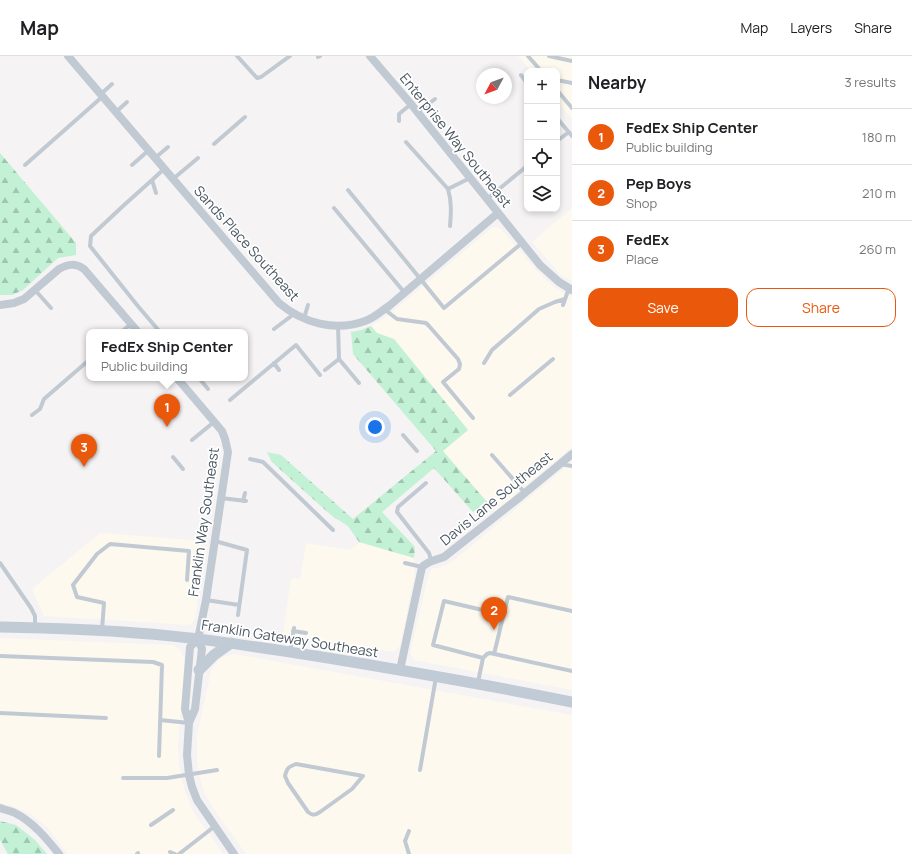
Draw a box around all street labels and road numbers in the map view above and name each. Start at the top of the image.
street label: Enterprise Way Southeast [396,69,516,211]
street label: Sands Place Southeast [190,181,304,305]
street label: Franklin Way Southeast [183,446,223,598]
street label: Davis Lane Southeast [436,446,556,549]
street label: Franklin Gateway Southeast [200,615,380,661]

